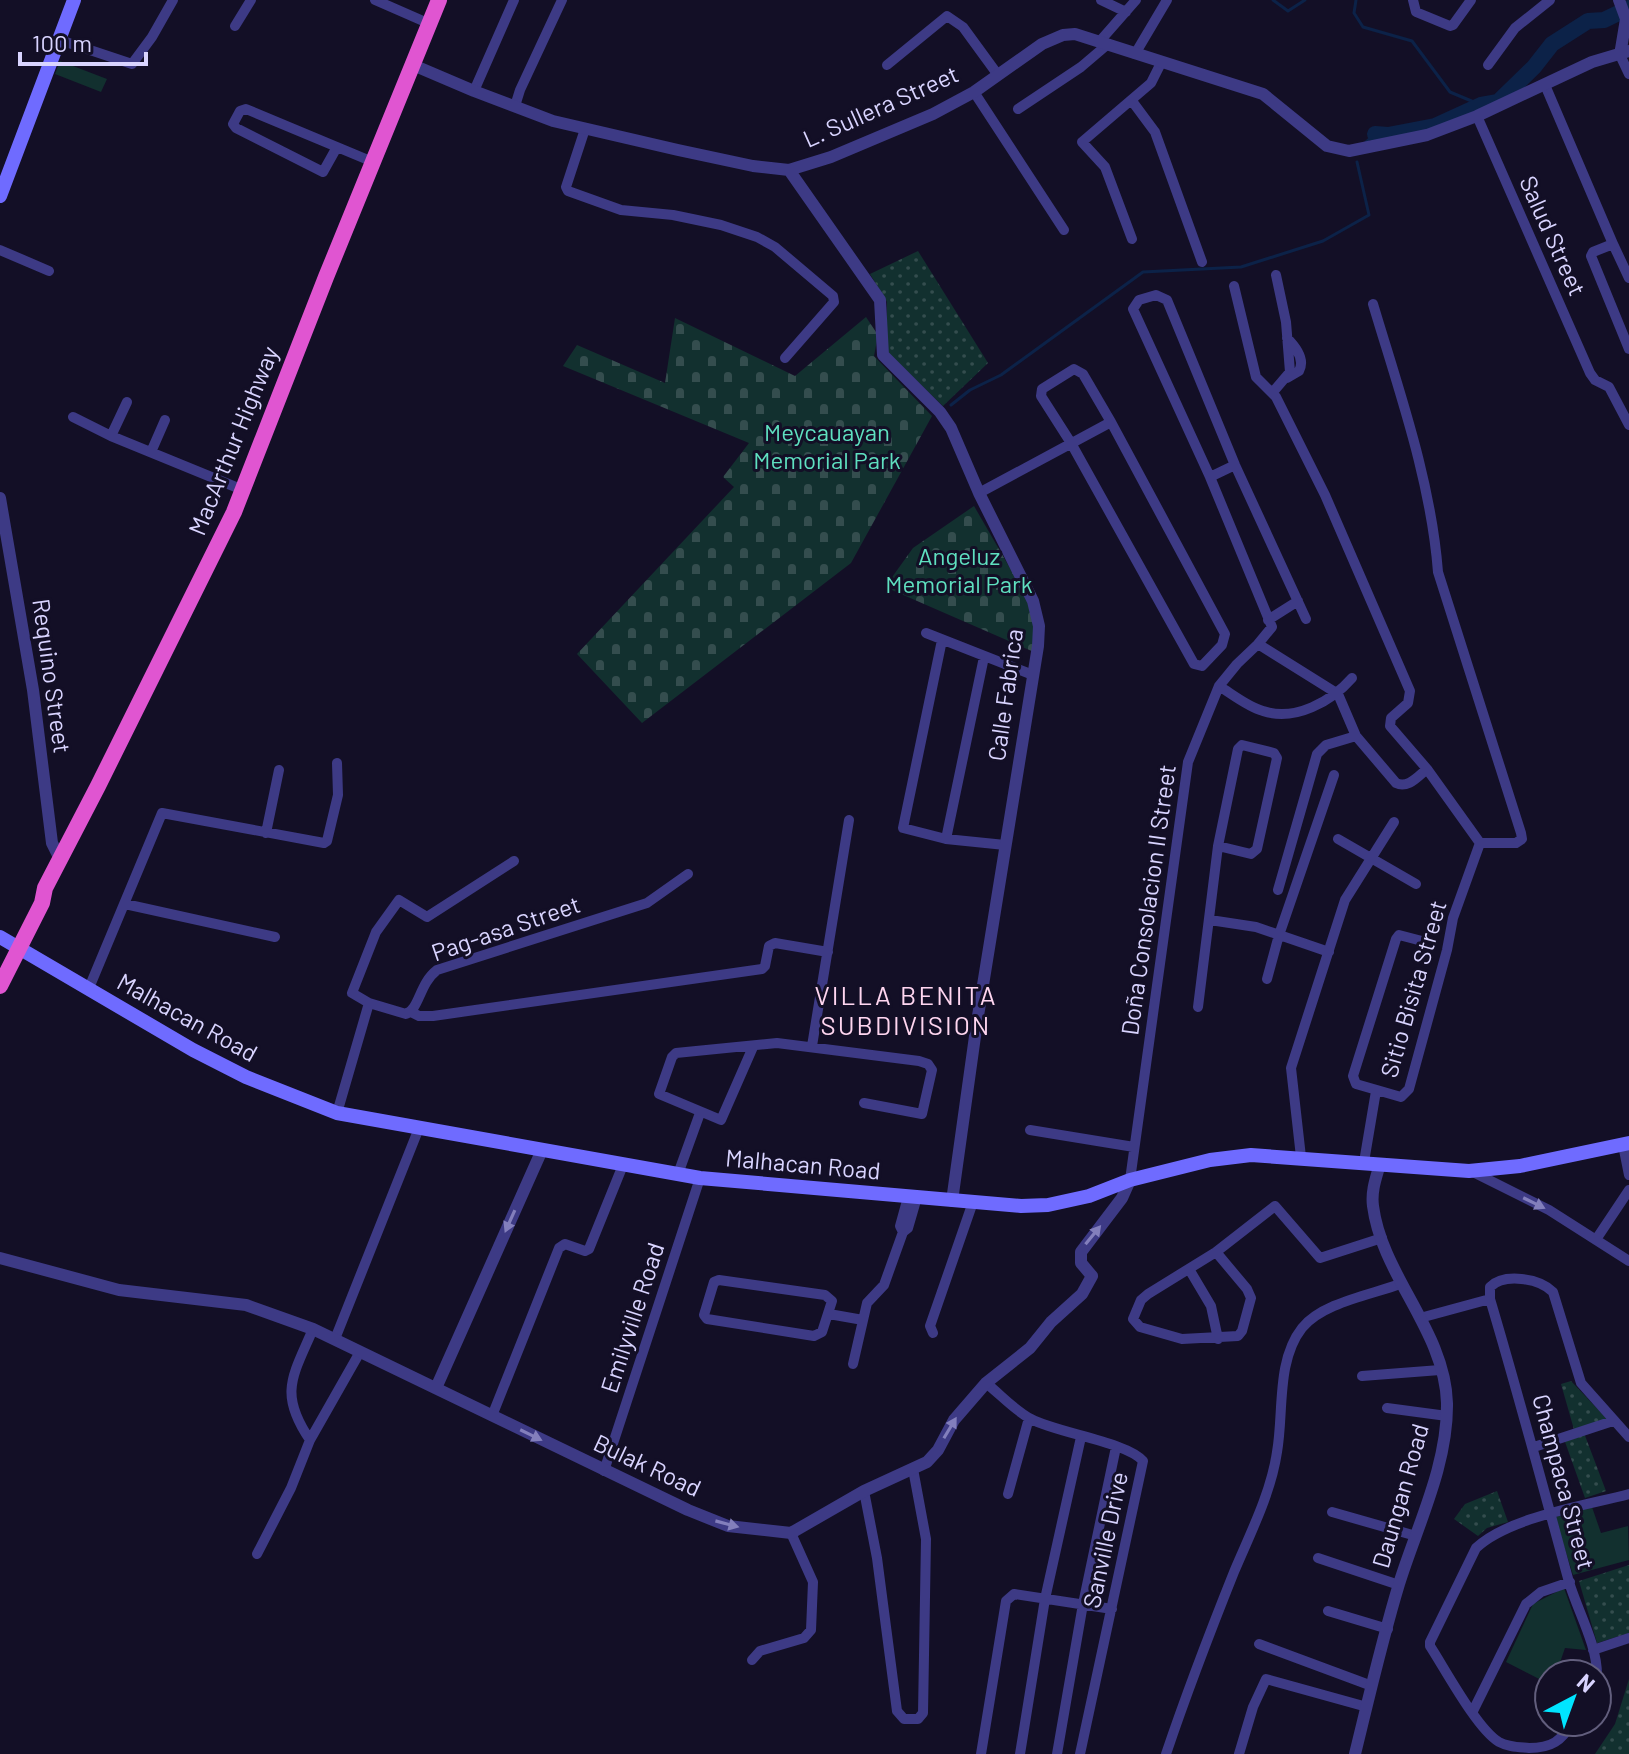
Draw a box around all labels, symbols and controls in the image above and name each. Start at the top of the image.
scale bar [20,16,146,66]
text: 100 m [32,28,92,57]
street label: L. Sullera Street [798,58,963,153]
street label: Salud Street [1514,171,1593,300]
street label: MacArthur Highway [181,342,284,539]
park label: Meycauayan Memorial Park [753,417,901,474]
park label: Angeluz Memorial Park [885,541,1033,598]
street label: Requino Street [27,597,78,755]
street label: Calle Fabrica [981,627,1028,763]
street label: Doña Consolacion II Street [1114,763,1181,1037]
street label: Pag-asa Street [427,889,584,967]
street label: Sitio Bisita Street [1373,897,1452,1081]
street label: Malhacan Road [113,966,263,1067]
district label: VILLA BENITA SUBDIVISION [814,979,998,1040]
street label: Malhacan Road [724,1142,882,1185]
one-way arrow [1523,1196,1546,1209]
one-way arrow [504,1210,517,1233]
one-way arrow [1084,1225,1101,1245]
street label: Emilyville Road [594,1239,670,1396]
street label: Champaca Street [1527,1391,1602,1572]
one-way arrow [943,1417,957,1439]
street label: Daungan Road [1365,1420,1434,1571]
street label: Bulak Road [589,1427,706,1502]
one-way arrow [520,1429,543,1442]
street label: Sanville Drive [1076,1469,1133,1610]
one-way arrow [715,1518,740,1530]
north arrow [1533,1658,1613,1738]
text: N [1573,1668,1601,1697]

